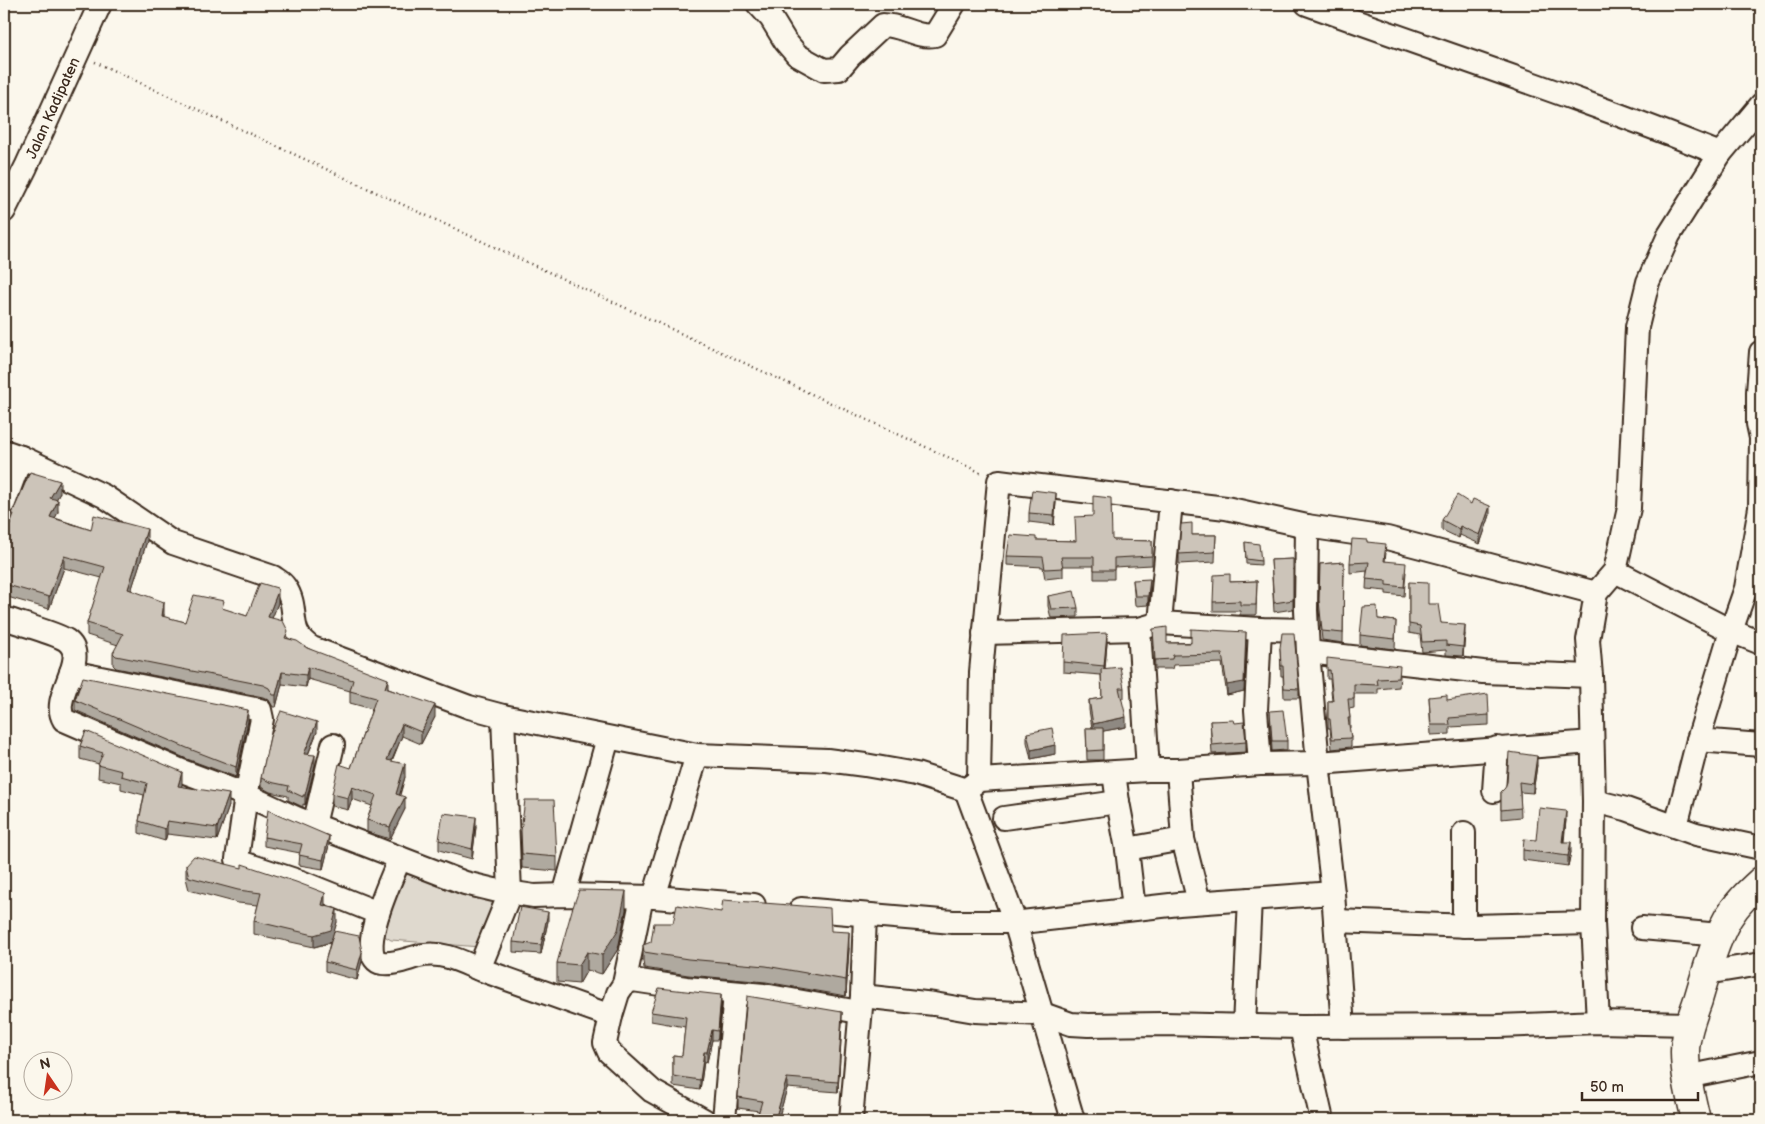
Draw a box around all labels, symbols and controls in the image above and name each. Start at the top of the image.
street label: Jalan Kadipaten [22,55,84,162]
north arrow [22,1052,72,1102]
text: N [38,1054,52,1073]
scale bar [1582,1069,1699,1101]
text: 50 m [1590,1078,1624,1097]

